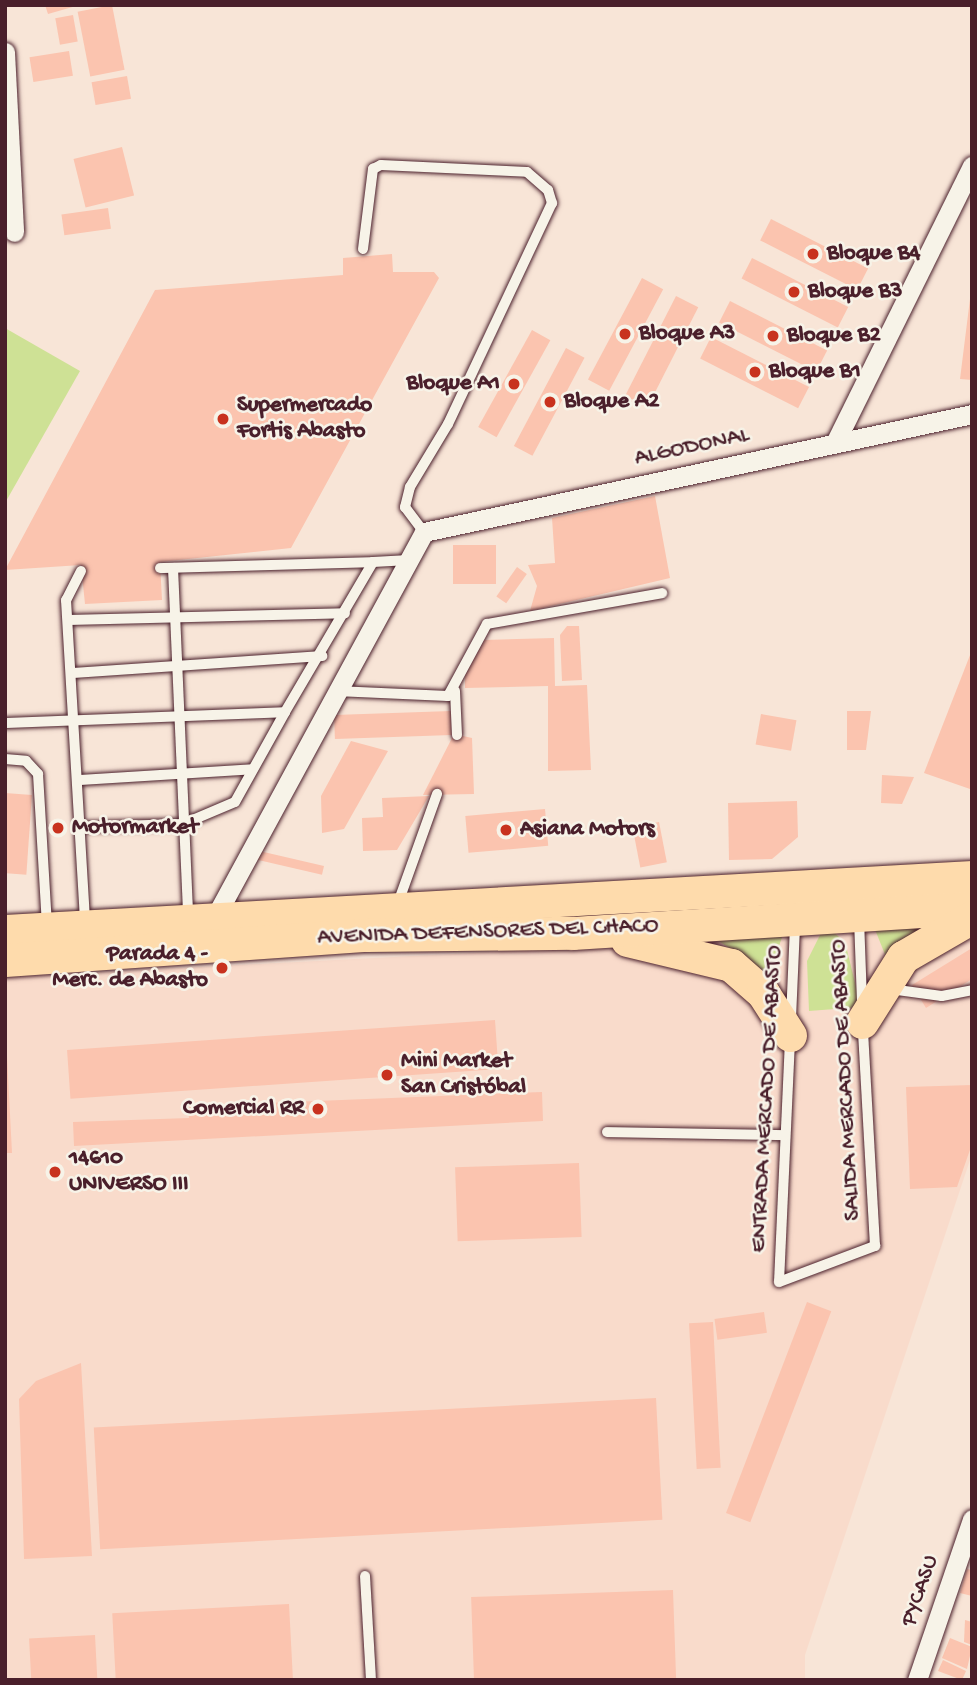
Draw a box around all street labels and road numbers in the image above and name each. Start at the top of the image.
street label: ALGODONAL [632,422,752,474]
street label: AVENIDA DEFENSORES DEL CHACO [317,913,659,953]
street label: SALIDA MERCADO DE ABASTO [826,939,868,1221]
street label: ENTRADA MERCADO DE ABASTO [746,945,790,1253]
street label: PYCASU [896,1552,946,1630]

